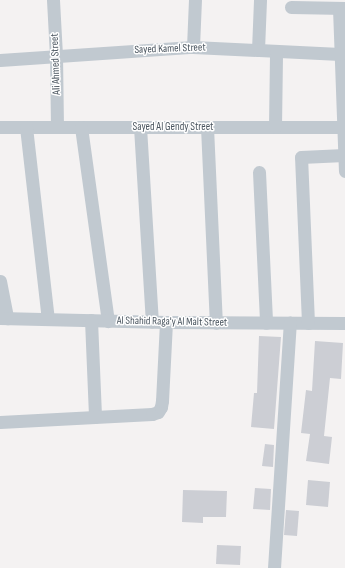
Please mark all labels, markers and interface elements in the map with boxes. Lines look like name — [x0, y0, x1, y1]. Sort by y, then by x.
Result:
street label: Ali Ahmed Street — [48, 33, 64, 95]
street label: Sayed Kamel Street — [134, 41, 206, 57]
street label: Sayed Al Gendy Street — [133, 120, 213, 134]
street label: Al Shahid Raga'y Al Malt Street — [117, 314, 227, 330]

